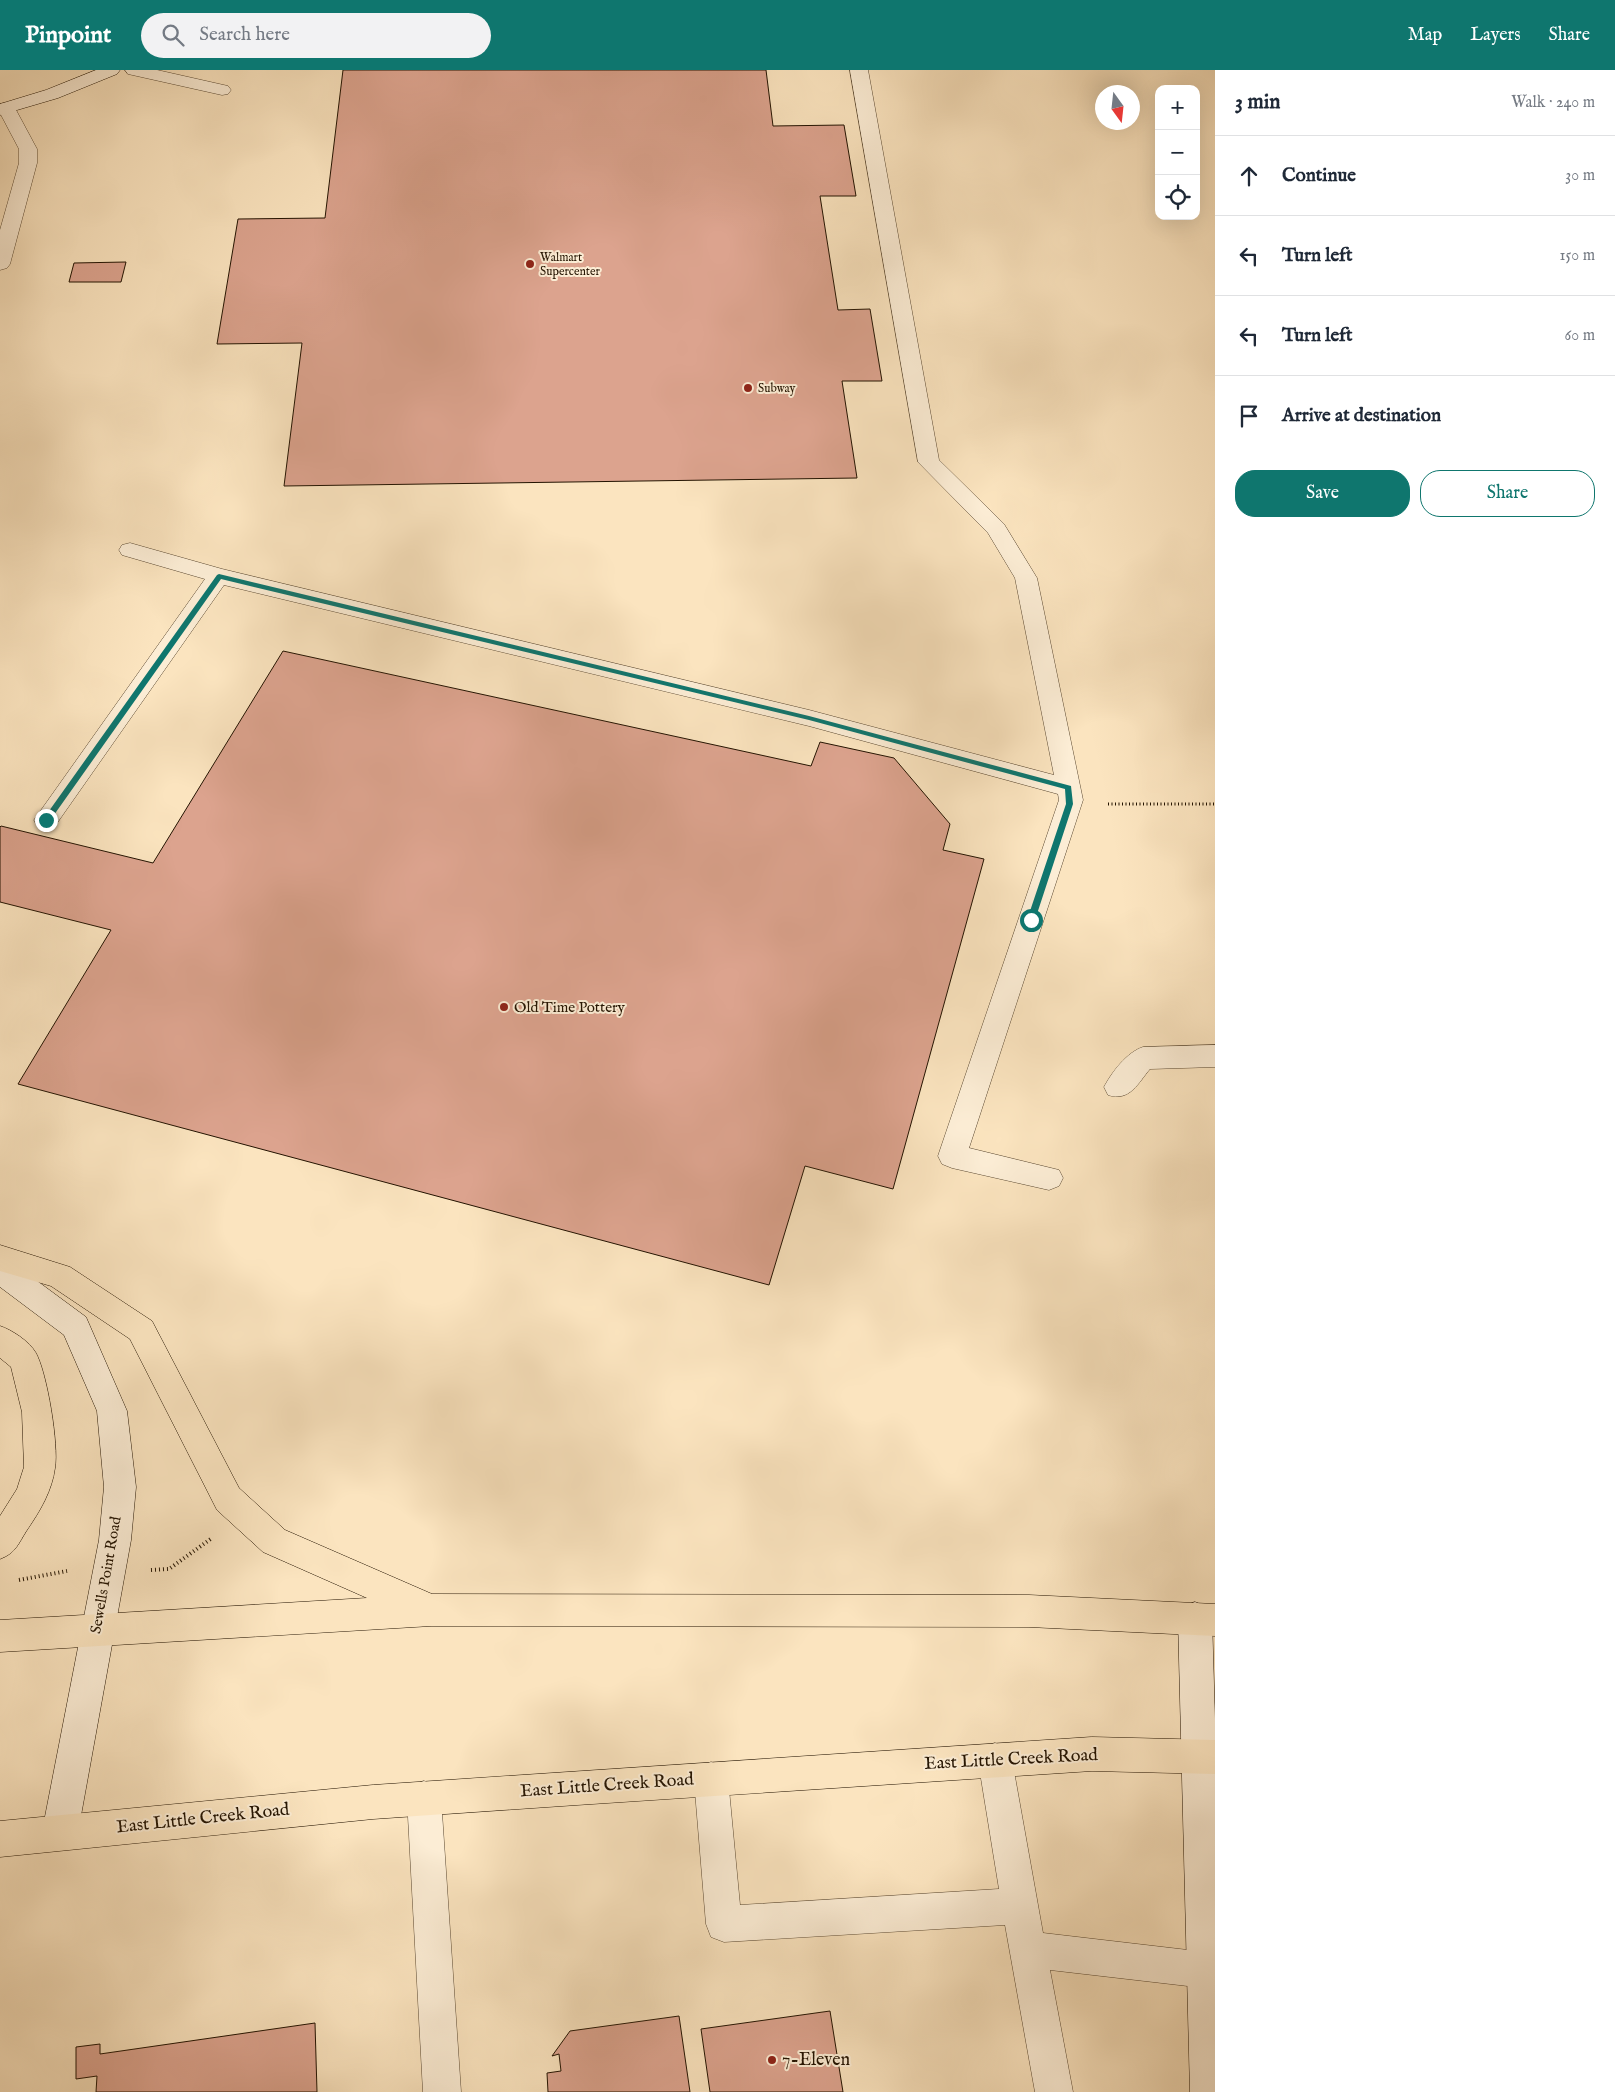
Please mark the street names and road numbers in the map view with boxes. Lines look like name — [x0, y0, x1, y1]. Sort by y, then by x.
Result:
street label: Sewells Point Road — [86, 1514, 126, 1635]
street label: East Little Creek Road — [924, 1744, 1099, 1776]
street label: East Little Creek Road — [520, 1768, 695, 1804]
street label: East Little Creek Road — [115, 1798, 291, 1840]

